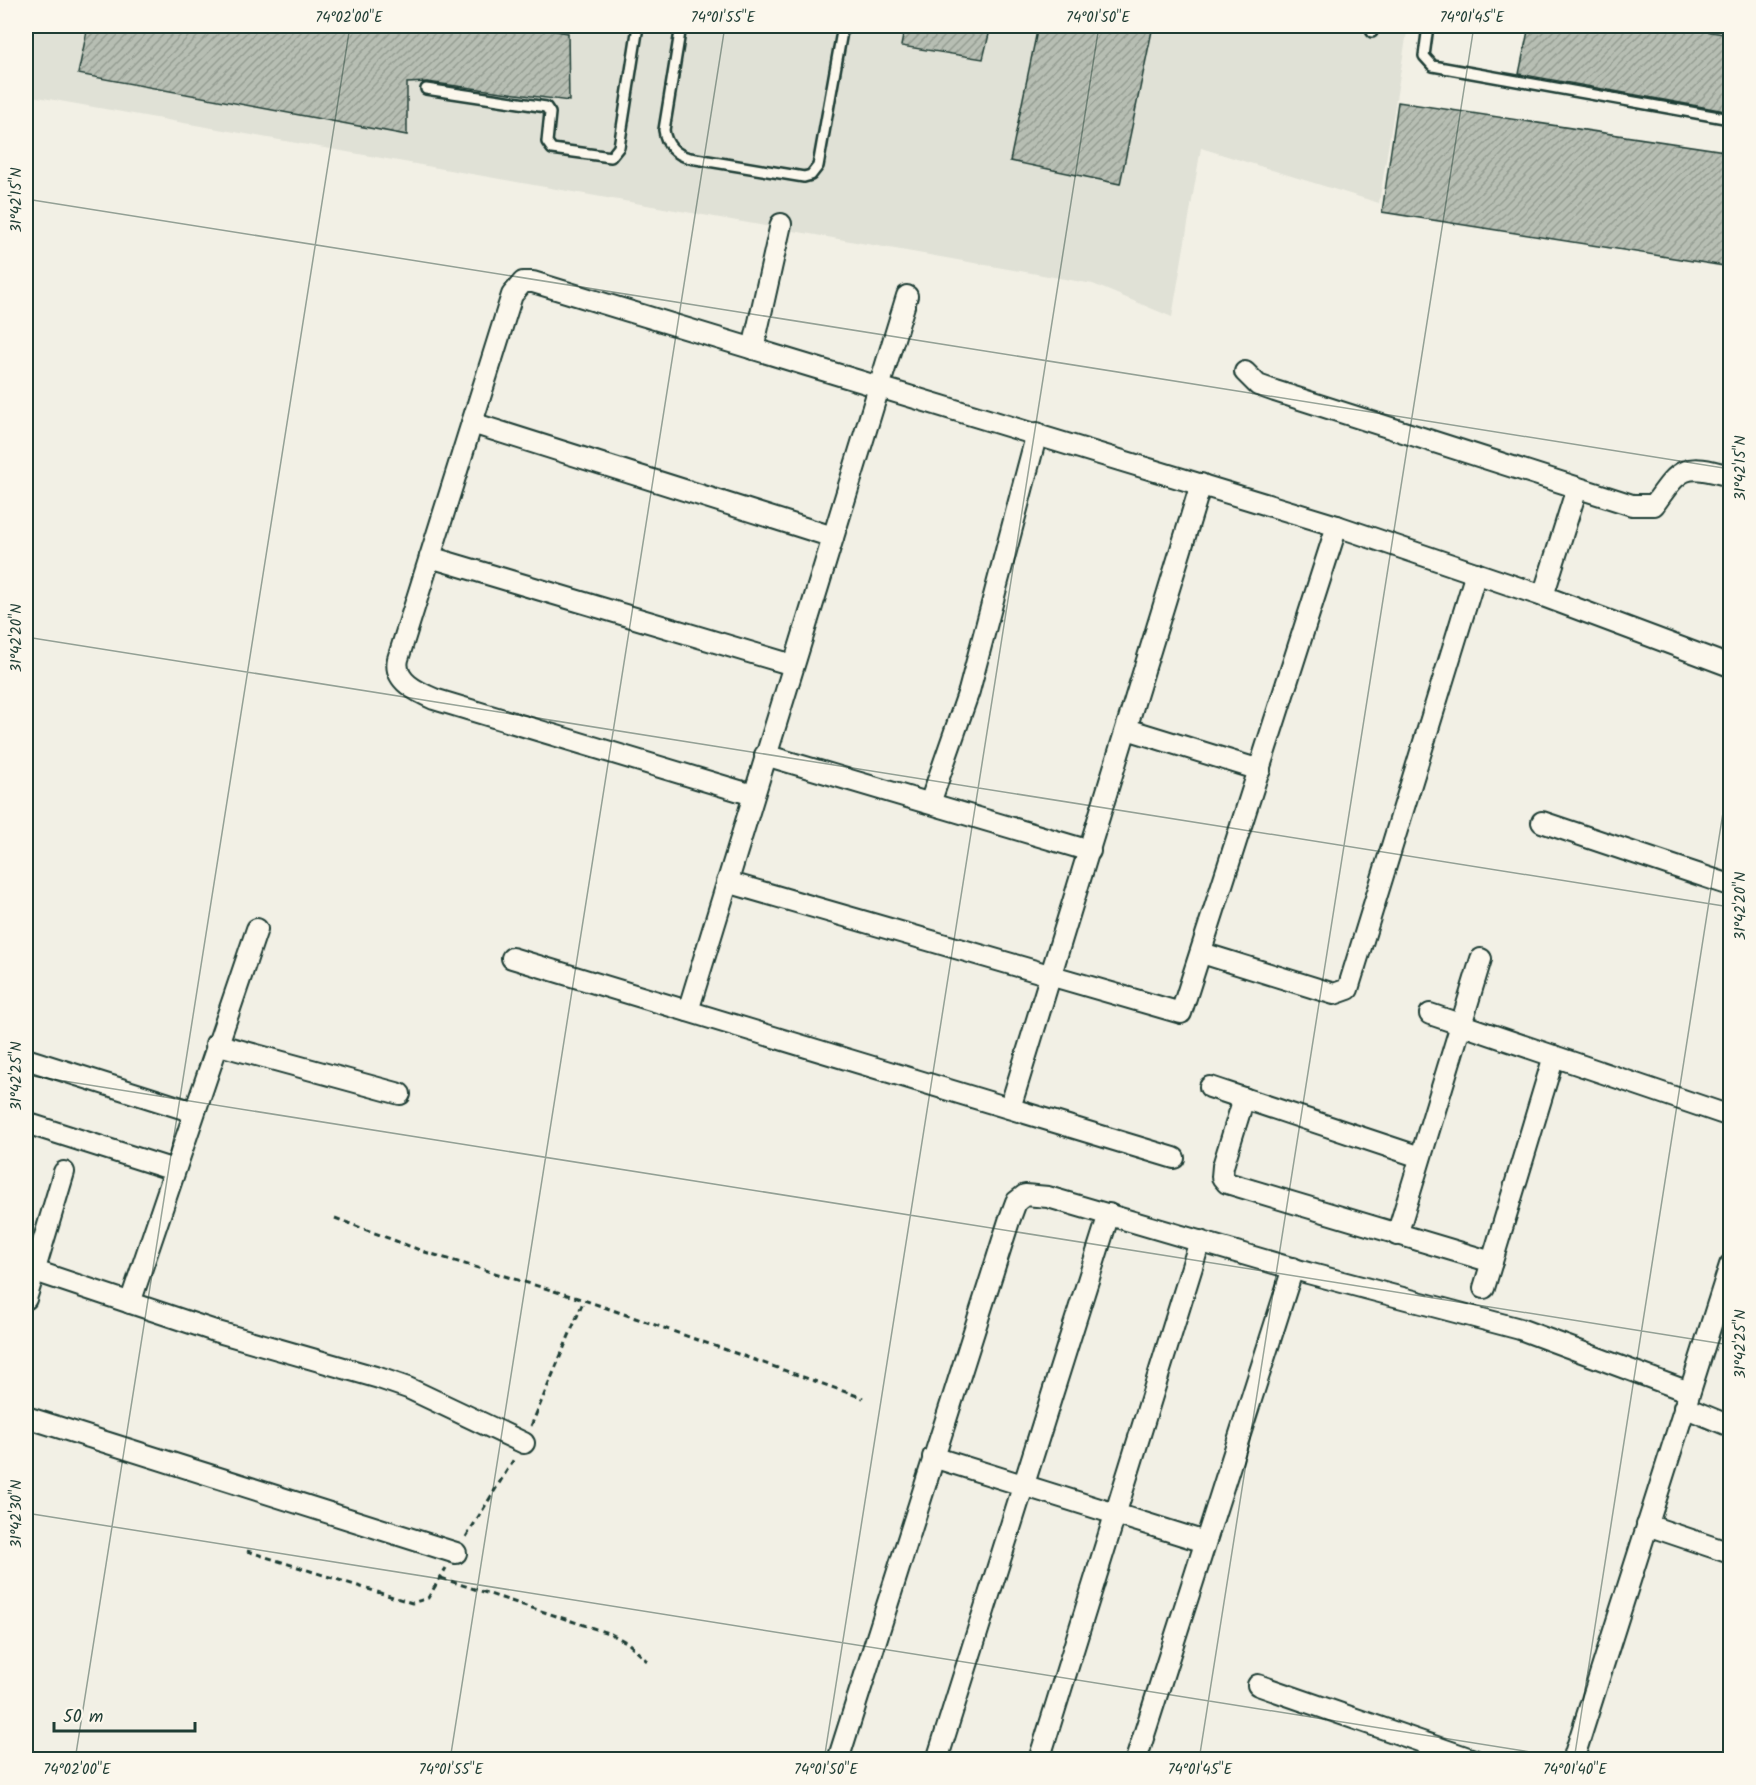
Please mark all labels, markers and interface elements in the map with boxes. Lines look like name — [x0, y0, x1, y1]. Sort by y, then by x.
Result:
text: 74°02'00"E — [315, 6, 384, 30]
text: 74°01'55"E — [691, 6, 756, 30]
text: 74°01'50"E — [1066, 6, 1131, 30]
text: 74°01'45"E — [1440, 6, 1506, 30]
text: 31°42'15"N — [5, 167, 29, 233]
text: 31°42'15"N — [1729, 435, 1753, 501]
text: 31°42'20"N — [5, 604, 29, 672]
text: 31°42'20"N — [1729, 872, 1753, 940]
text: 31°42'25"N — [5, 1041, 29, 1111]
text: 31°42'25"N — [1729, 1309, 1753, 1379]
text: 31°42'30"N — [5, 1480, 29, 1548]
scale bar — [54, 1695, 195, 1733]
text: 50 m — [63, 1703, 103, 1732]
text: 74°02'00"E — [43, 1758, 112, 1782]
text: 74°01'55"E — [419, 1758, 484, 1782]
text: 74°01'50"E — [794, 1758, 859, 1782]
text: 74°01'45"E — [1168, 1758, 1234, 1782]
text: 74°01'40"E — [1543, 1758, 1608, 1782]

